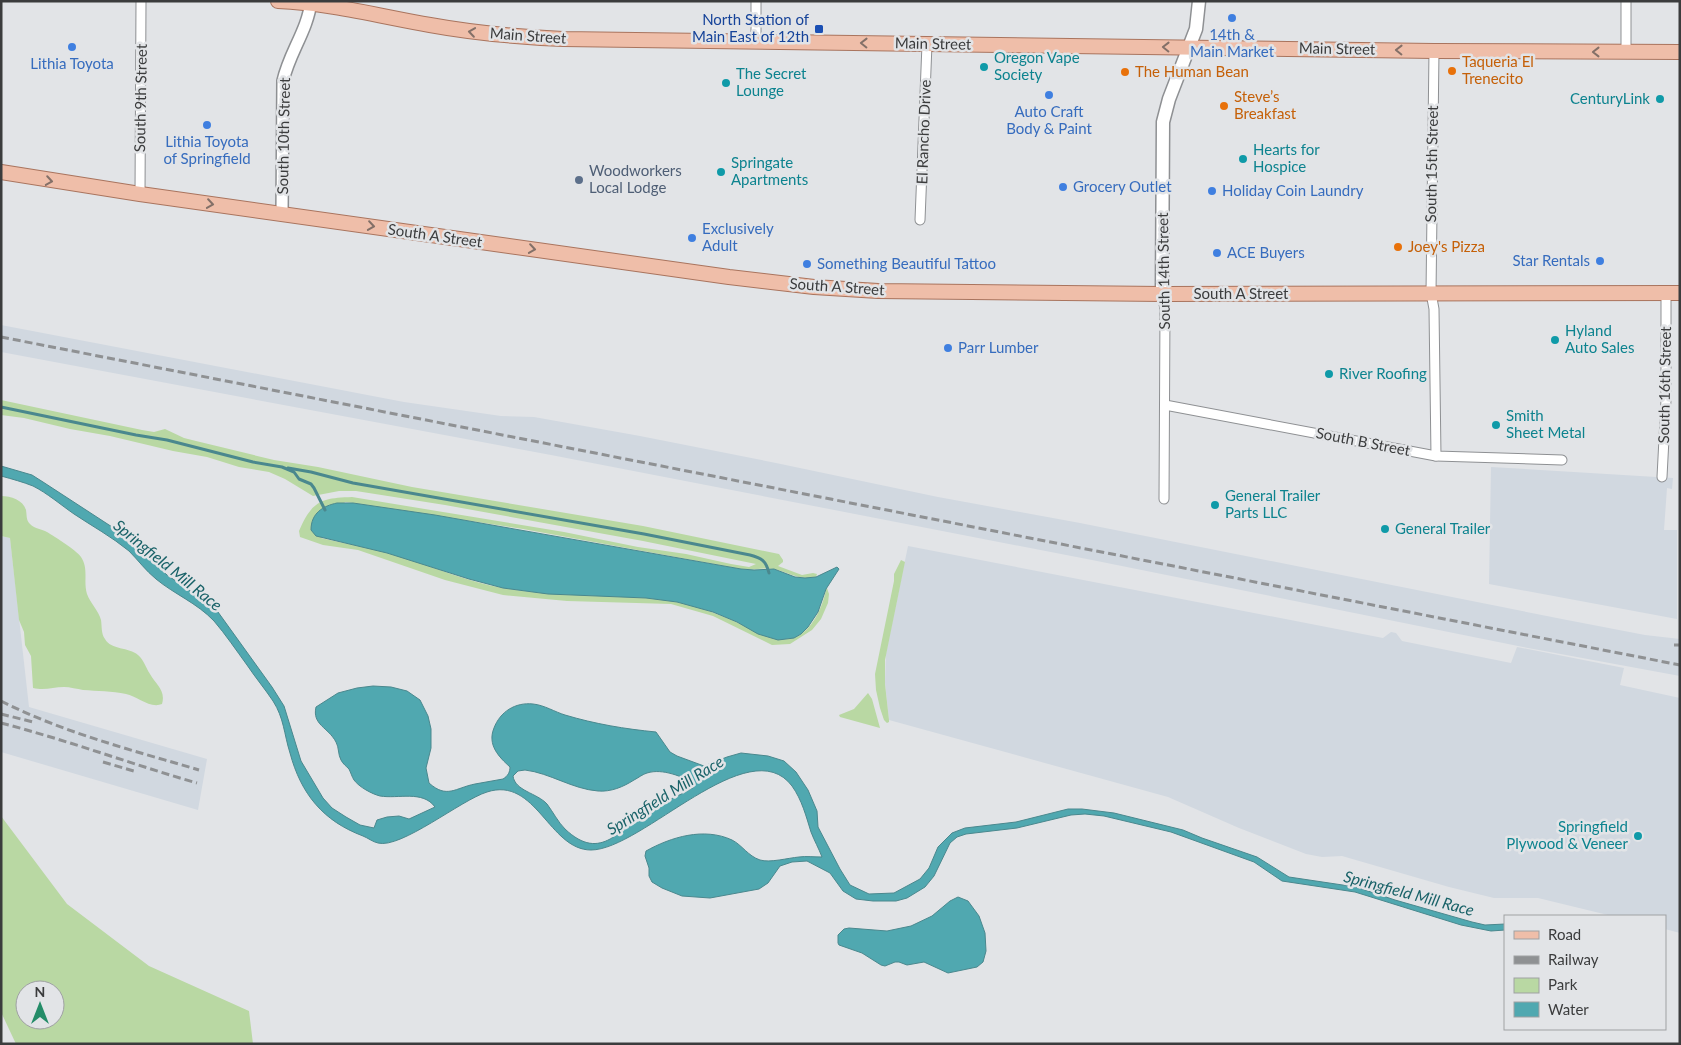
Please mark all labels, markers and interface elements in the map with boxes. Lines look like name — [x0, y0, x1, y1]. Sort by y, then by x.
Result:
place label: North Station of Main East of 12th — [692, 10, 810, 45]
marker: 14th & Main Market — [1226, 12, 1238, 24]
street label: Main Street — [489, 23, 567, 47]
marker: North Station of Main East of 12th — [813, 23, 825, 35]
place label: 14th & Main Market — [1190, 25, 1275, 60]
one-way arrow — [468, 27, 476, 38]
street label: Main Street — [895, 33, 972, 53]
one-way arrow — [859, 38, 867, 48]
street label: Main Street — [1299, 38, 1376, 58]
marker: Lithia Toyota — [66, 41, 78, 53]
one-way arrow — [1162, 42, 1170, 52]
street label: South 9th Street — [130, 43, 150, 152]
one-way arrow — [1394, 45, 1402, 56]
one-way arrow — [1592, 47, 1600, 57]
place label: Oregon Vape Society — [994, 48, 1080, 83]
place label: Taqueria El Trenecito — [1462, 52, 1534, 87]
place label: Lithia Toyota — [30, 54, 114, 72]
marker: Oregon Vape Society — [978, 61, 990, 73]
place label: The Human Bean — [1135, 62, 1249, 80]
place label: The Secret Lounge — [736, 64, 807, 99]
marker: Taqueria El Trenecito — [1446, 65, 1458, 77]
marker: The Human Bean — [1119, 66, 1131, 78]
street label: South 10th Street — [273, 77, 293, 195]
marker: The Secret Lounge — [720, 77, 732, 89]
street label: El Rancho Drive — [912, 79, 934, 185]
place label: Steve’s Breakfast — [1234, 87, 1297, 122]
marker: Auto Craft Body & Paint — [1043, 89, 1055, 101]
place label: CenturyLink — [1570, 89, 1650, 107]
marker: CenturyLink — [1654, 93, 1666, 105]
marker: Steve’s Breakfast — [1218, 100, 1230, 112]
place label: Auto Craft Body & Paint — [1006, 102, 1092, 137]
street label: South 15th Street — [1421, 105, 1441, 223]
marker: Lithia Toyota of Springfield — [201, 119, 213, 131]
place label: Lithia Toyota of Springfield — [163, 132, 251, 167]
place label: Hearts for Hospice — [1253, 140, 1320, 175]
place label: Springate Apartments — [731, 153, 808, 188]
marker: Hearts for Hospice — [1237, 153, 1249, 165]
place label: Woodworkers Local Lodge — [589, 161, 682, 196]
marker: Springate Apartments — [715, 166, 727, 178]
marker: Woodworkers Local Lodge — [573, 174, 585, 186]
one-way arrow — [45, 175, 54, 185]
place label: Grocery Outlet — [1073, 177, 1172, 195]
marker: Grocery Outlet — [1057, 181, 1069, 193]
place label: Holiday Coin Laundry — [1222, 181, 1364, 199]
marker: Holiday Coin Laundry — [1206, 185, 1218, 197]
one-way arrow — [206, 198, 215, 208]
street label: South 14th Street — [1153, 212, 1173, 330]
street label: South A Street — [387, 219, 484, 251]
place label: Exclusively Adult — [702, 219, 774, 254]
one-way arrow — [367, 221, 375, 231]
marker: Exclusively Adult — [686, 232, 698, 244]
place label: Joey's Pizza — [1408, 237, 1485, 255]
marker: Joey's Pizza — [1392, 241, 1404, 253]
place label: ACE Buyers — [1227, 243, 1305, 261]
one-way arrow — [528, 244, 536, 254]
marker: ACE Buyers — [1211, 247, 1223, 259]
place label: Star Rentals — [1512, 251, 1590, 269]
place label: Something Beautiful Tattoo — [817, 254, 996, 272]
marker: Star Rentals — [1594, 255, 1606, 267]
marker: Something Beautiful Tattoo — [801, 258, 813, 270]
street label: South A Street — [789, 274, 886, 298]
street label: South A Street — [1193, 284, 1289, 302]
place label: Hyland Auto Sales — [1565, 321, 1634, 356]
street label: South 16th Street — [1654, 326, 1674, 444]
marker: Hyland Auto Sales — [1549, 334, 1561, 346]
place label: Parr Lumber — [958, 338, 1039, 356]
marker: Parr Lumber — [942, 342, 954, 354]
place label: River Roofing — [1339, 364, 1427, 382]
marker: River Roofing — [1323, 368, 1335, 380]
place label: Smith Sheet Metal — [1506, 406, 1585, 441]
marker: Smith Sheet Metal — [1490, 419, 1502, 431]
street label: South B Street — [1315, 423, 1412, 459]
place label: General Trailer Parts LLC — [1225, 486, 1321, 521]
marker: General Trailer Parts LLC — [1209, 499, 1221, 511]
water label: Springfield Mill Race — [110, 515, 227, 614]
place label: General Trailer — [1395, 519, 1491, 537]
marker: General Trailer — [1379, 523, 1391, 535]
water label: Springfield Mill Race — [603, 751, 727, 838]
place label: Springfield Plywood & Veneer — [1506, 817, 1629, 852]
marker: Springfield Plywood & Veneer — [1632, 830, 1644, 842]
water label: Springfield Mill Race — [1342, 866, 1477, 919]
legend — [1504, 915, 1666, 1030]
text: Road — [1548, 925, 1581, 943]
text: Railway — [1548, 950, 1599, 968]
text: Park — [1548, 975, 1578, 993]
north arrow — [15, 980, 65, 1030]
text: N — [35, 983, 45, 1000]
text: Water — [1548, 1000, 1589, 1018]

